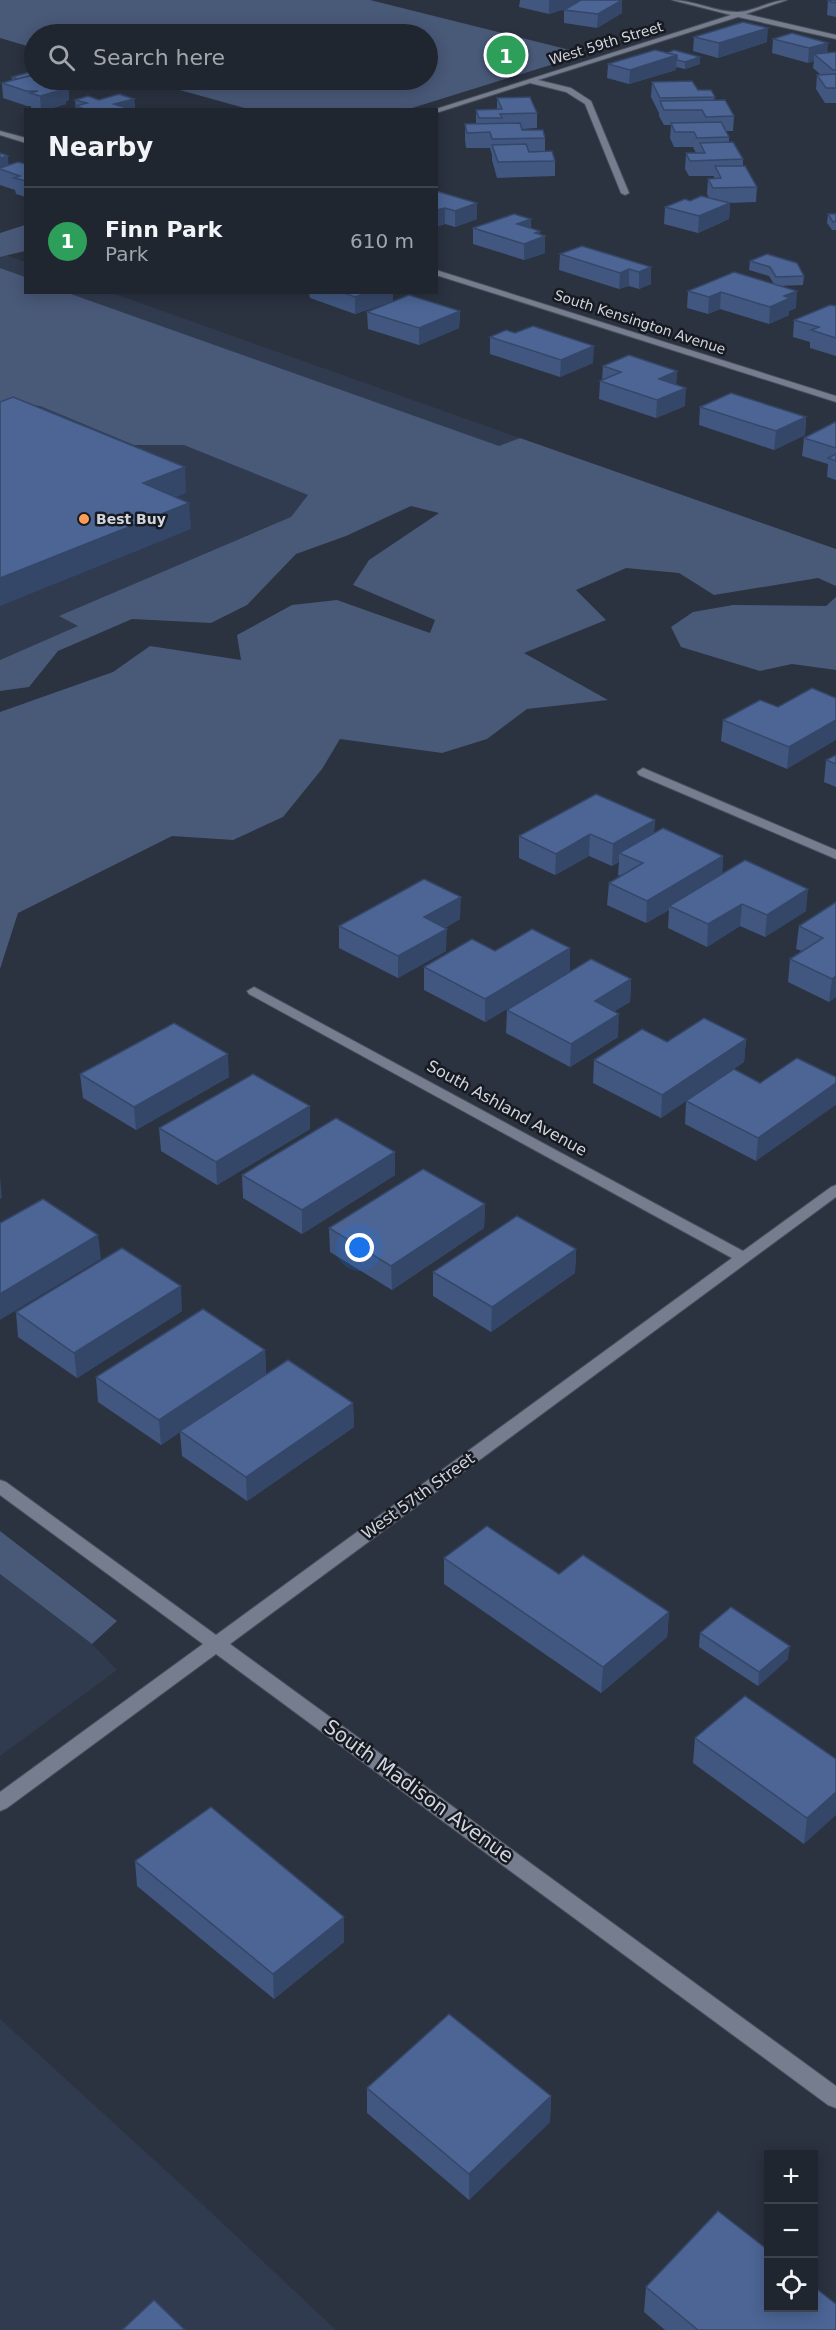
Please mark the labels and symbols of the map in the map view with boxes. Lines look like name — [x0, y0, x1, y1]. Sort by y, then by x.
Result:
street label: West 59th Street — [547, 18, 665, 68]
pin: 1 — [486, 32, 526, 78]
street label: South Kensington Avenue — [552, 287, 728, 357]
place label: Best Buy — [96, 511, 166, 527]
marker: Best Buy — [77, 512, 91, 526]
street label: South Ashland Avenue — [424, 1056, 590, 1160]
your location — [345, 1233, 374, 1262]
street label: West 57th Street — [358, 1449, 478, 1543]
street label: South Madison Avenue — [320, 1714, 518, 1868]

